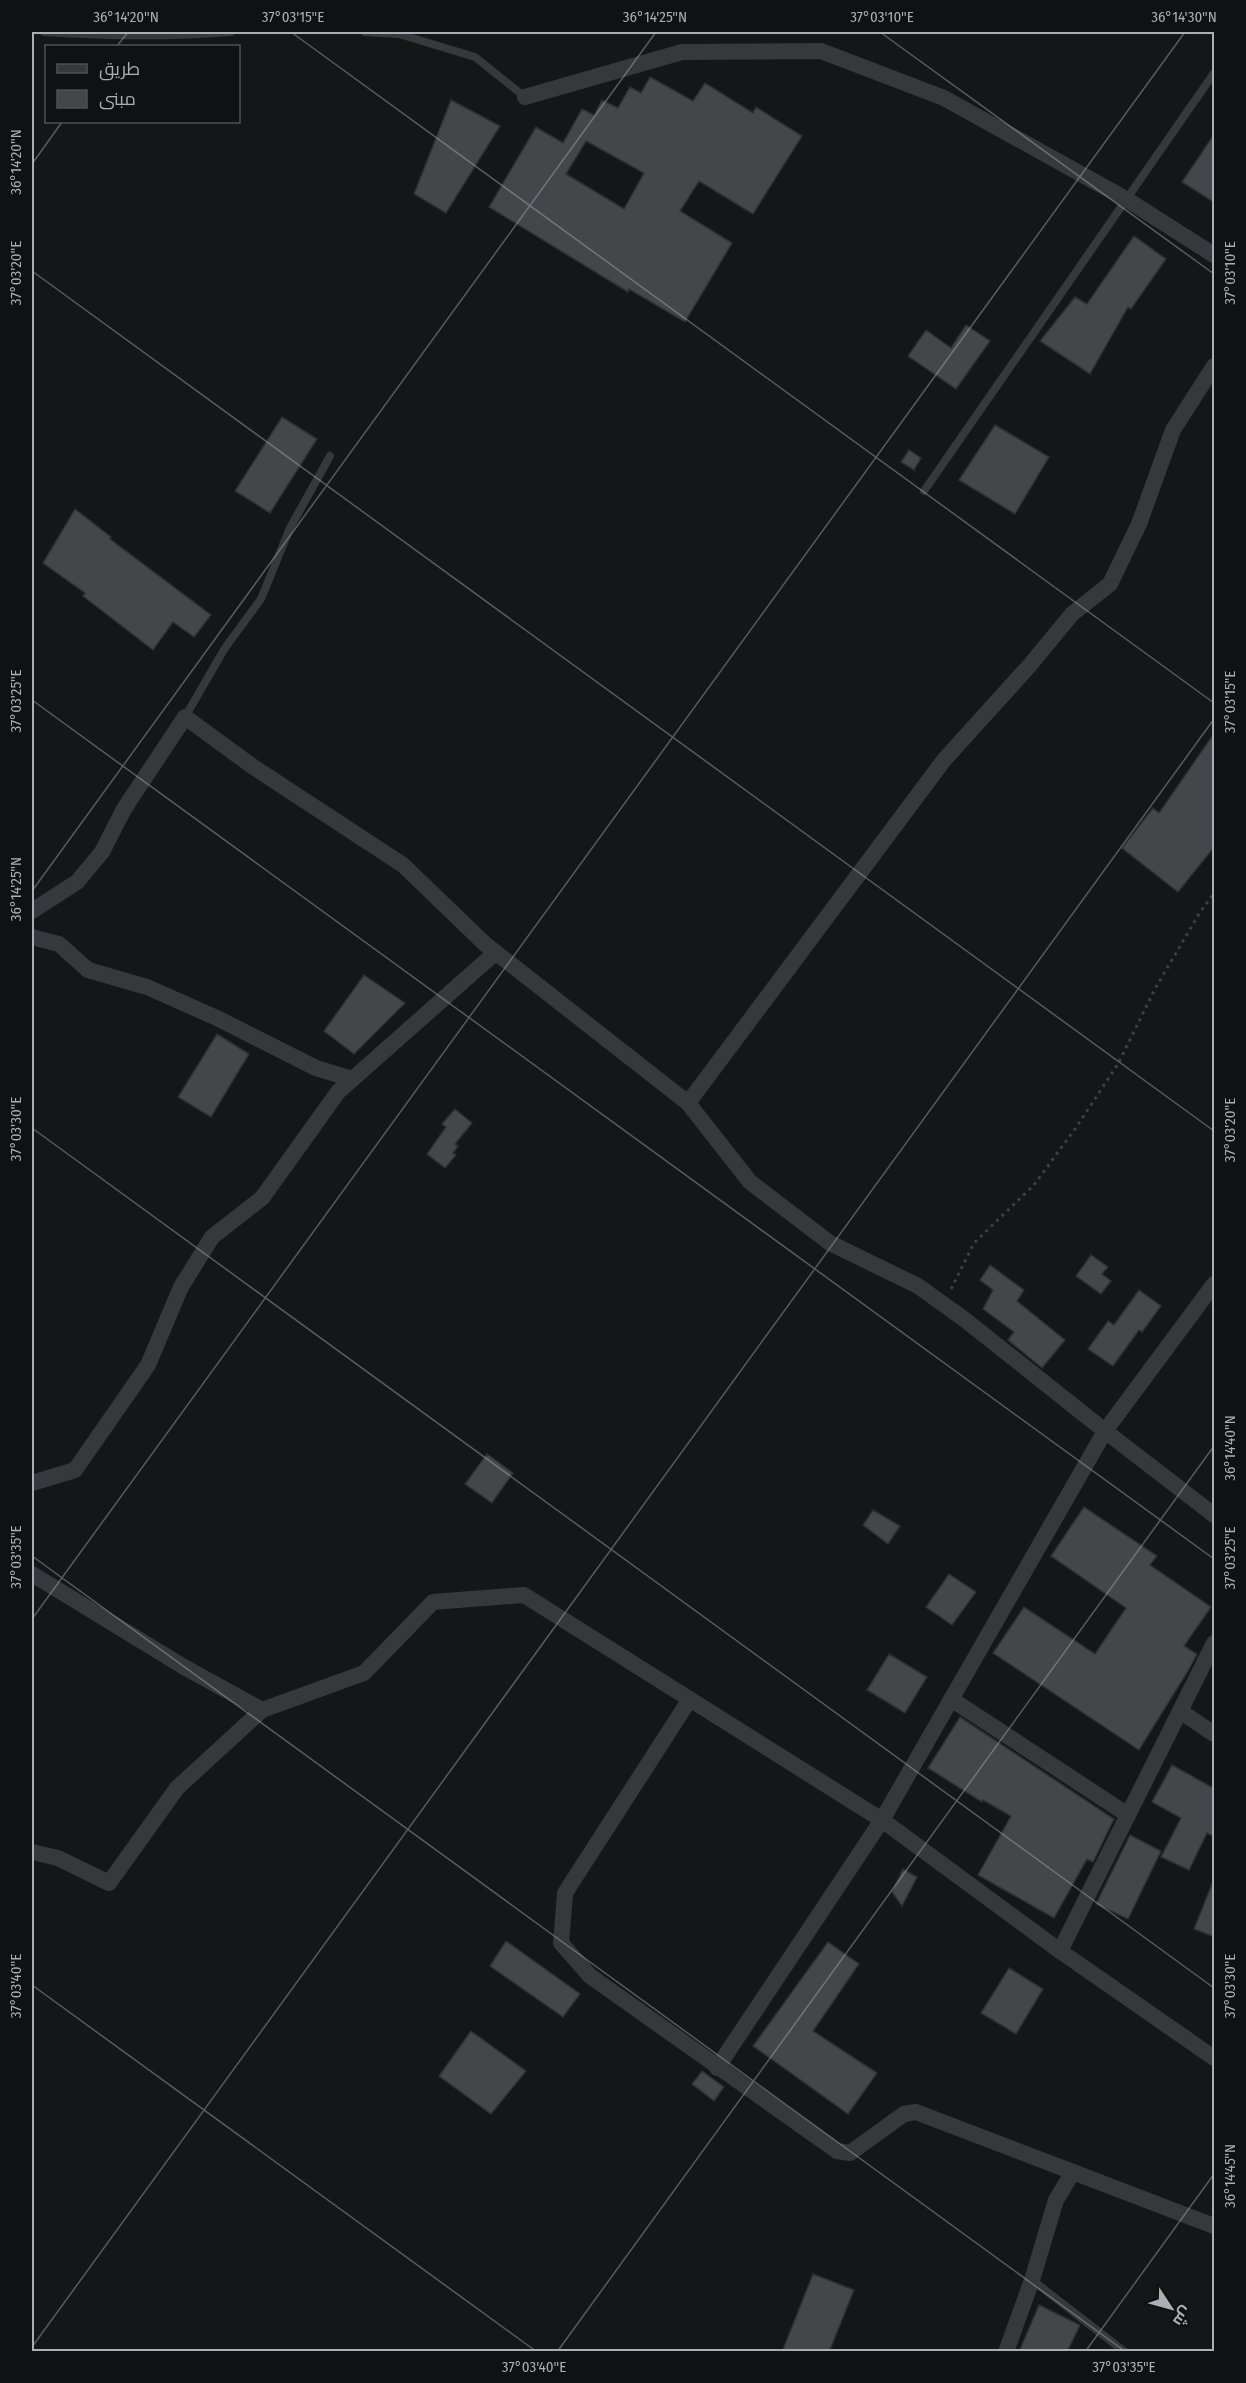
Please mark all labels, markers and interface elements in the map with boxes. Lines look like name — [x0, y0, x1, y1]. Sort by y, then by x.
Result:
text: 36°14'20"N — [93, 8, 159, 26]
text: 37°03'15"E — [262, 8, 324, 26]
text: 36°14'25"N — [623, 8, 687, 26]
text: 37°03'10"E — [850, 8, 914, 26]
text: 36°14'30"N — [1151, 8, 1217, 26]
legend — [45, 45, 240, 123]
text: طريق — [99, 58, 140, 81]
text: مبنى — [99, 88, 136, 110]
text: 36°14'20"N — [7, 129, 25, 195]
text: 37°03'20"E — [7, 241, 25, 305]
text: 37°03'10"E — [1221, 241, 1239, 305]
text: 37°03'25"E — [7, 669, 25, 733]
text: 37°03'15"E — [1221, 671, 1239, 733]
text: 36°14'25"N — [7, 857, 25, 921]
text: 37°03'30"E — [7, 1097, 25, 1161]
text: 37°03'20"E — [1221, 1098, 1239, 1162]
text: 36°14'40"N — [1221, 1415, 1239, 1481]
text: 37°03'35"E — [7, 1525, 25, 1589]
text: 37°03'25"E — [1221, 1526, 1239, 1590]
text: 37°03'40"E — [7, 1954, 25, 2018]
text: 37°03'30"E — [1221, 1954, 1239, 2018]
text: 36°14'45"N — [1221, 2144, 1239, 2208]
north arrow — [1141, 2278, 1201, 2338]
text: ش — [1169, 2303, 1196, 2330]
text: 37°03'40"E — [502, 2358, 566, 2376]
text: 37°03'35"E — [1092, 2358, 1156, 2376]

